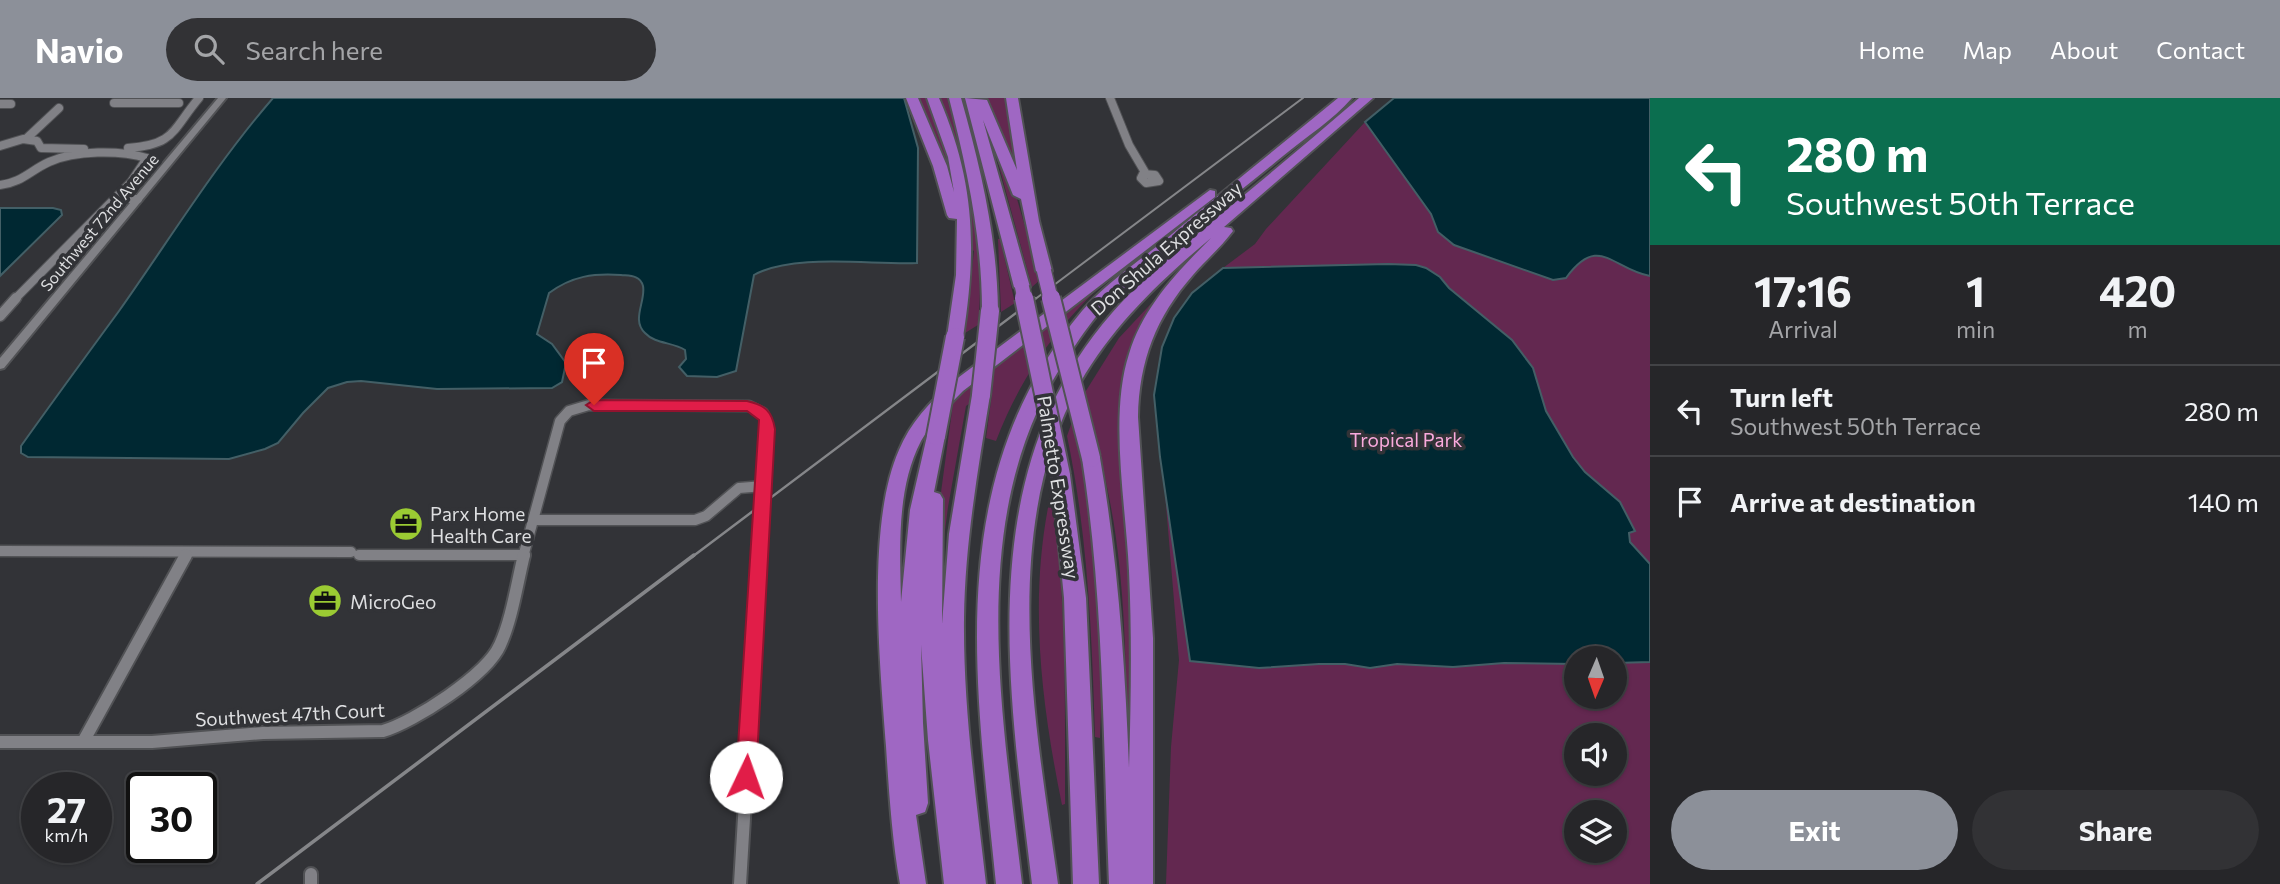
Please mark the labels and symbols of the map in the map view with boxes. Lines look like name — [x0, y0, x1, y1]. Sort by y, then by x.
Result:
street label: Southwest 72nd Avenue — [36, 149, 162, 295]
street label: Don Shula Expressway — [1086, 176, 1246, 320]
pin — [564, 333, 624, 405]
street label: Palmetto Expressway — [1033, 394, 1085, 580]
park label: Tropical Park — [1350, 428, 1462, 451]
place label: Parx Home Health Care — [430, 502, 532, 547]
office icon: Parx Home Health Care — [387, 505, 425, 543]
office icon: MicroGeo — [306, 582, 344, 620]
place label: MicroGeo — [350, 590, 436, 613]
north arrow — [1564, 646, 1628, 709]
street label: Southwest 47th Court — [194, 698, 386, 730]
position arrow — [709, 740, 783, 814]
speed limit sign: 30 — [126, 772, 217, 863]

